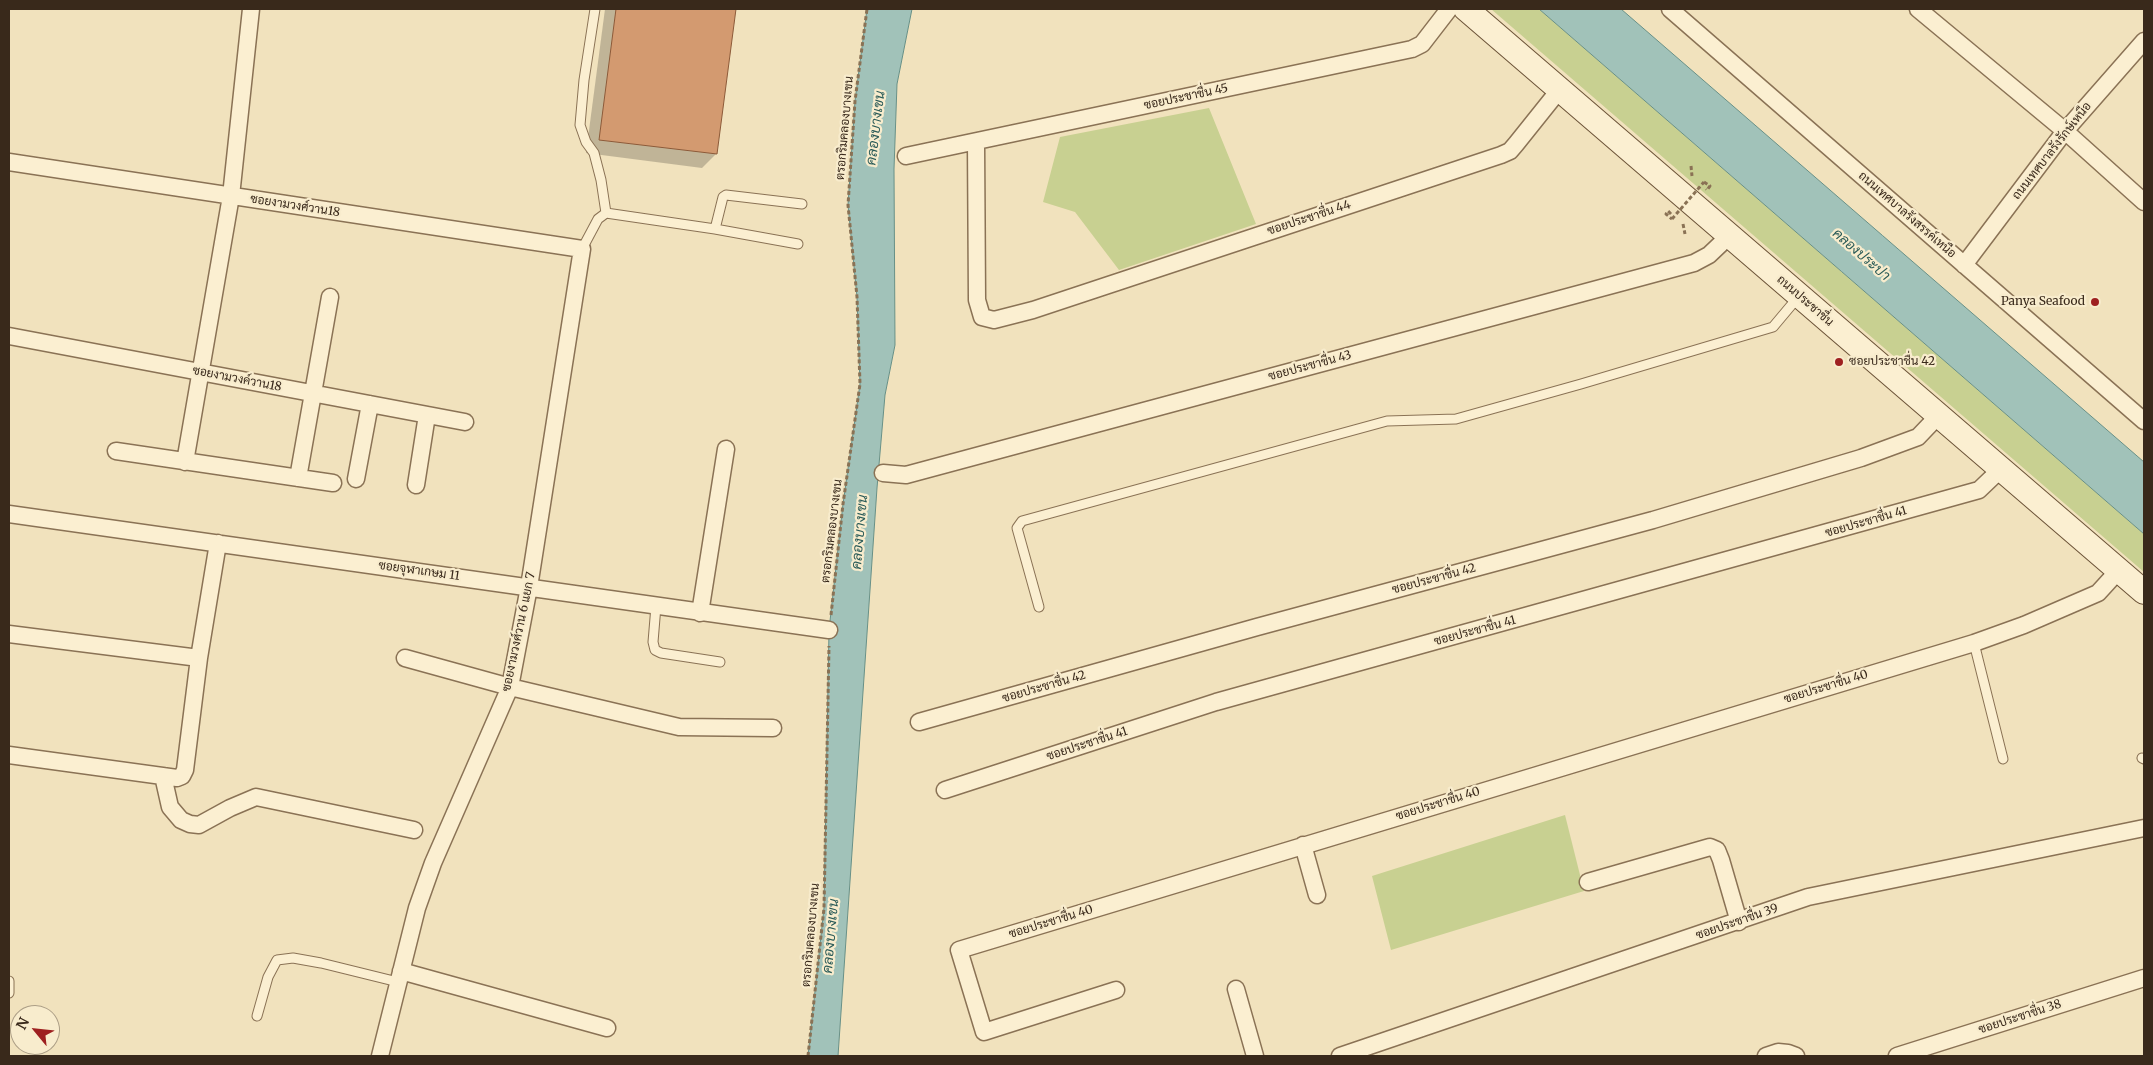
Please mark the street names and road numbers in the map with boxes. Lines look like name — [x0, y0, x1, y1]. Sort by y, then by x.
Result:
street label: ตรอกริมคลองบางเขน — [833, 75, 857, 181]
street label: ซอยประชาชื่น 45 — [1143, 81, 1229, 113]
street label: ถนนเทศบาลรังรักษ์เหนือ — [2009, 99, 2095, 203]
street label: ถนนเทศบาลรังสรรค์เหนือ — [1855, 169, 1959, 261]
street label: ซอยงามวงศ์วาน18 — [249, 192, 341, 220]
street label: ซอยประชาชื่น 44 — [1265, 198, 1353, 238]
street label: ถนนประชาชื่น — [1774, 272, 1836, 330]
street label: ซอยประชาชื่น 43 — [1267, 348, 1353, 384]
street label: ซอยงามวงค์วาน18 — [191, 363, 283, 395]
street label: ตรอกริมคลองบางเขน — [818, 478, 846, 584]
street label: ซอยประชาชื่น 41 — [1824, 503, 1908, 541]
street label: ซอยจุฬาเกษม 11 — [377, 558, 461, 584]
street label: ซอยประชาชื่น 42 — [1391, 561, 1477, 597]
street label: ซอยงามวงศ์วาน 6 แยก 7 — [499, 571, 539, 693]
street label: ซอยประชาชื่น 41 — [1432, 613, 1518, 649]
street label: ซอยประชาชื่น 40 — [1782, 667, 1870, 707]
street label: ซอยประชาชื่น 42 — [1001, 668, 1087, 706]
street label: ซอยประชาชื่น 41 — [1045, 724, 1129, 764]
street label: ซอยประชาชื่น 40 — [1394, 784, 1482, 824]
street label: ตรอกริมคลองบางเขน — [799, 882, 823, 988]
street label: ซอยประชาชื่น 39 — [1694, 901, 1780, 943]
street label: ซอยประชาชื่น 40 — [1007, 902, 1095, 942]
street label: ซอยประชาชื่น 38 — [1977, 997, 2063, 1037]

